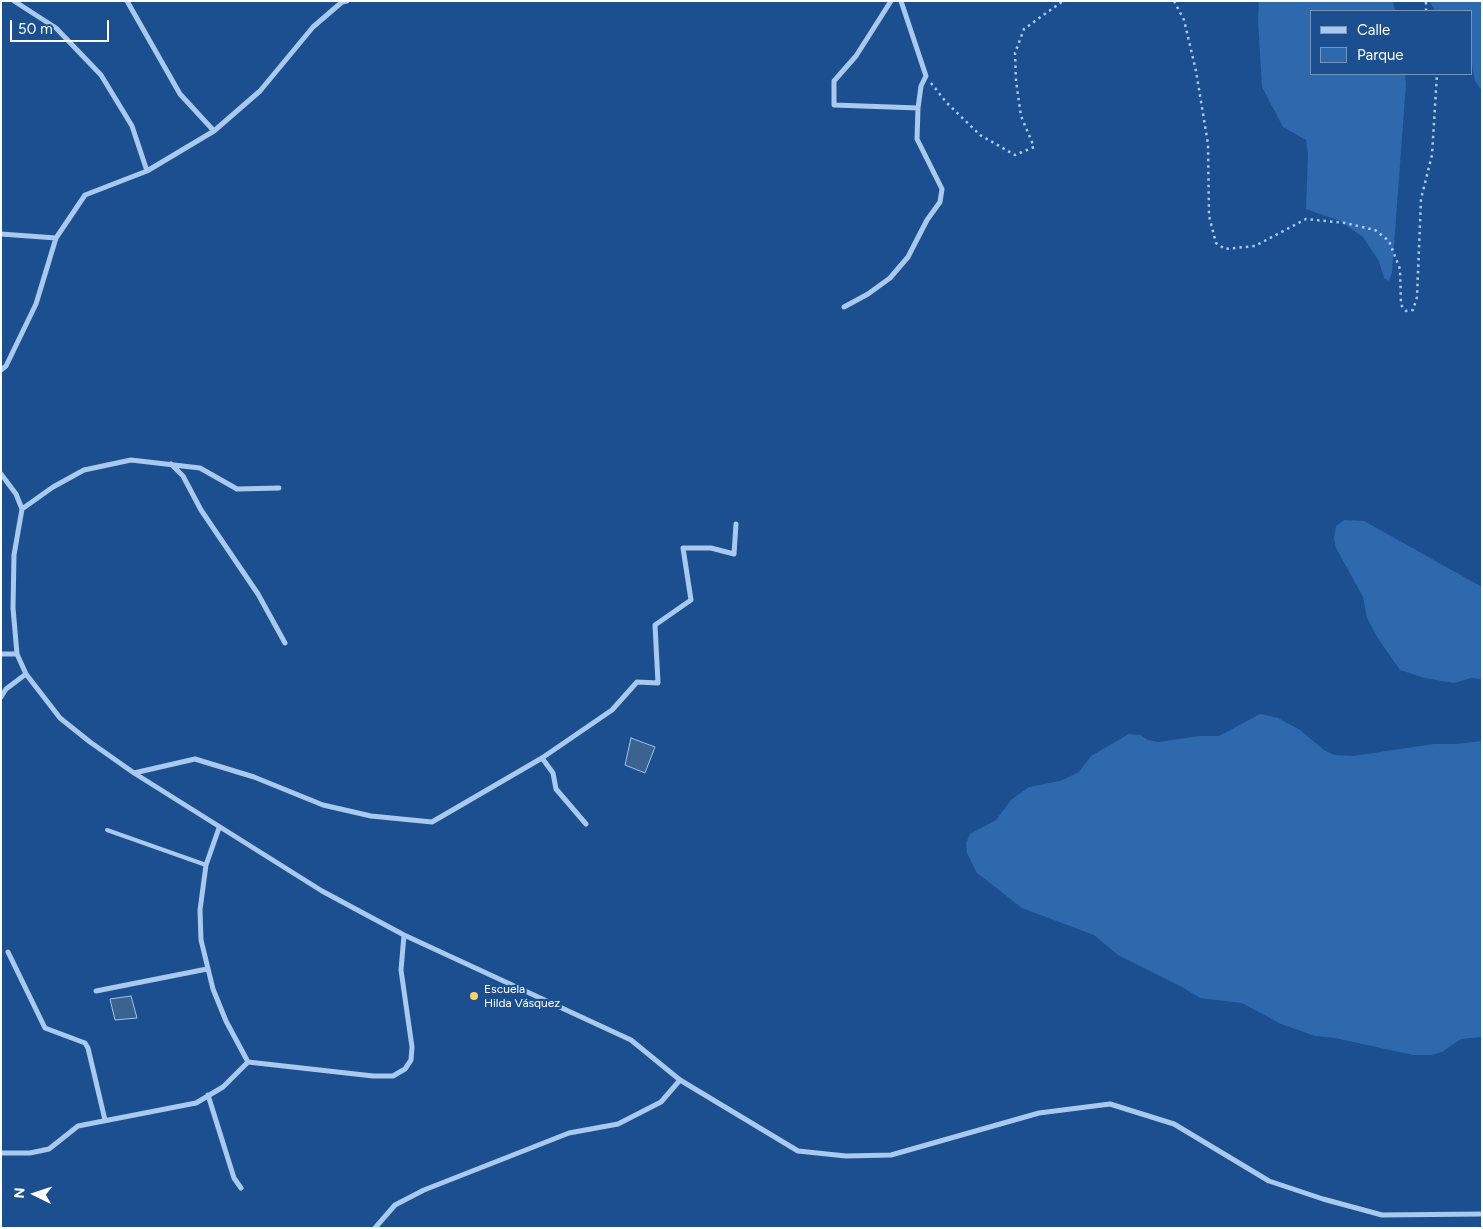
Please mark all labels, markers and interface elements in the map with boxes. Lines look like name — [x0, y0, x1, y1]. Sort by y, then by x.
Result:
scale bar — [12, 10, 111, 42]
legend — [1310, 10, 1473, 75]
text: 50 m — [18, 20, 53, 38]
text: Calle — [1357, 21, 1390, 39]
text: Parque — [1357, 46, 1404, 64]
place label: Escuela Hilda Vásquez — [484, 982, 560, 1010]
marker: Escuela Hilda Vásquez — [468, 990, 480, 1002]
north arrow — [10, 1169, 60, 1219]
text: N — [11, 1187, 28, 1199]

